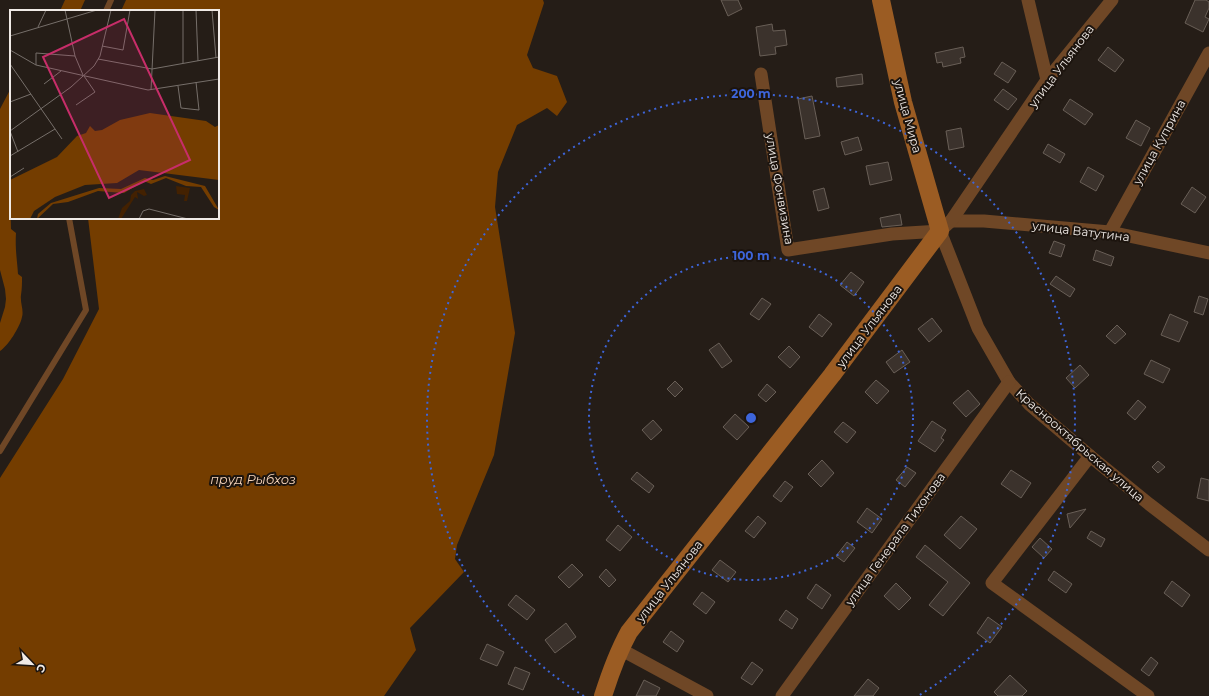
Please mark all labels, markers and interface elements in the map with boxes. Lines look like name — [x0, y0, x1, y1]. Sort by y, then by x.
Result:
inset map — [10, 10, 219, 219]
street label: улица Ульянова — [1024, 22, 1097, 111]
street label: улица Мира — [891, 77, 925, 154]
text: 200 m — [731, 86, 771, 101]
street label: улица Куприна — [1129, 97, 1189, 188]
street label: улица Фонвизина — [763, 131, 797, 246]
street label: улица Ватутина — [1030, 217, 1131, 244]
text: 100 m — [733, 248, 769, 263]
street label: улица Ульянова — [832, 282, 905, 371]
street label: Краснооктябрьская улица — [1013, 385, 1147, 505]
centre of rings — [744, 411, 758, 425]
street label: улица Генерала Тихонова — [841, 470, 948, 609]
water label: пруд Рыбхоз — [210, 471, 296, 487]
street label: улица Ульянова — [632, 537, 706, 626]
north arrow — [12, 644, 52, 684]
text: С — [33, 662, 49, 675]

